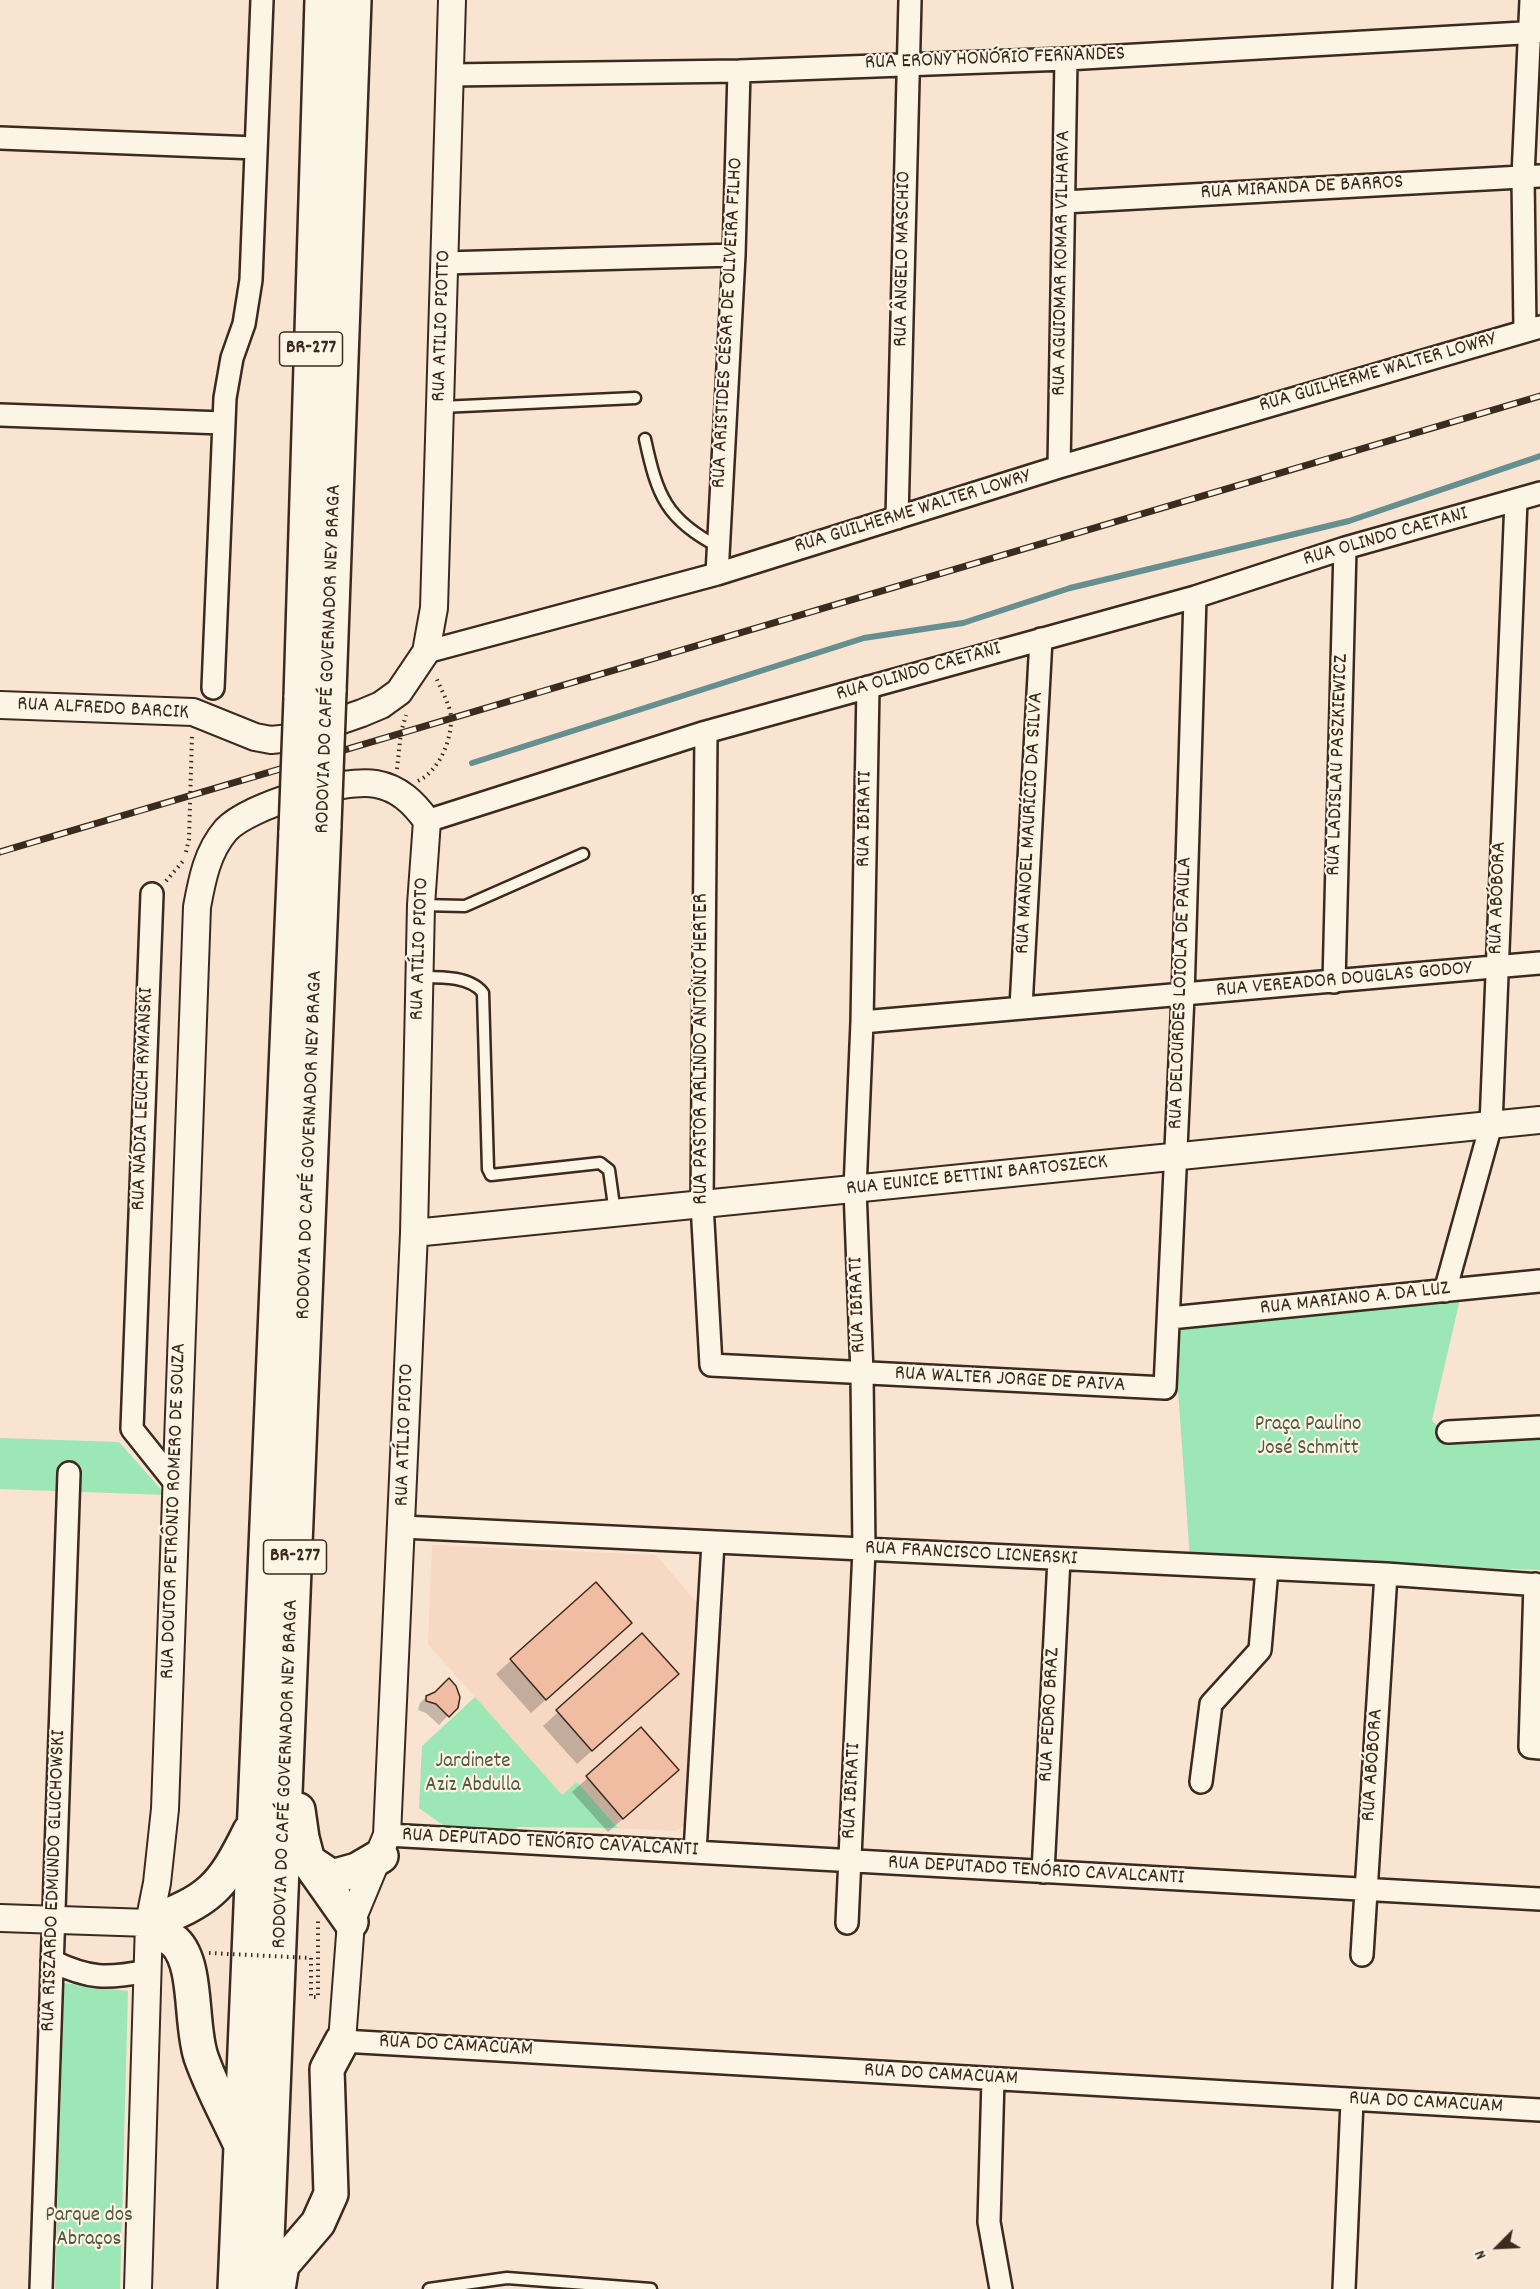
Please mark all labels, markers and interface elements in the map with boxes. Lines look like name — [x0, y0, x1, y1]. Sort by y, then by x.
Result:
street label: RUA ERONY HONÓRIO FERNANDES — [864, 43, 1126, 77]
street label: RUA AGUIOMAR KOMAR VILHARVA — [1048, 130, 1078, 396]
street label: RUA ARISTIDES CÉSAR DE OLIVEIRA FILHO — [708, 157, 750, 489]
street label: RUA ÂNGELO MASCHIO — [890, 171, 918, 347]
street label: RUA MIRANDA DE BARROS — [1200, 171, 1404, 207]
street label: RUA ATILIO PIOTTO — [428, 250, 458, 402]
street label: RUA GUILHERME WALTER LOWRY — [1257, 328, 1499, 420]
road number: BR-277 — [280, 332, 342, 366]
street label: RUA GUILHERME WALTER LOWRY — [792, 465, 1034, 561]
street label: RODOVIA DO CAFÉ GOVERNADOR NEY BRAGA — [311, 484, 349, 834]
street label: RUA OLINDO CAETANI — [1301, 502, 1471, 574]
street label: RUA OLINDO CAETANI — [834, 637, 1004, 709]
street label: RUA LADISLAU PASZKIEWICZ — [1323, 654, 1355, 876]
street label: RUA MANOEL MAURÍCIO DA SILVA — [1012, 691, 1050, 955]
street label: RUA ALFREDO BARCIK — [17, 693, 189, 727]
street label: RUA IBIRATI — [853, 771, 879, 867]
street label: RUA ABÓBORA — [1484, 841, 1514, 955]
street label: RUA DELOURDES LOIOLA DE PAULA — [1165, 856, 1199, 1130]
street label: RUA ATÍLIO PIOTO — [406, 877, 436, 1021]
street label: RUA PASTOR ARLINDO ANTÔNIO HERTER — [690, 893, 716, 1205]
street label: RUA VEREADOR DOUGLAS GODOY — [1215, 957, 1473, 1005]
street label: RODOVIA DO CAFÉ GOVERNADOR NEY BRAGA — [292, 970, 330, 1320]
street label: RUA NÁDIA LEUCH RYMANSKI — [128, 987, 160, 1211]
street label: RUA EUNICE BETTINI BARTOSZECK — [845, 1151, 1109, 1203]
street label: RUA IBIRATI — [845, 1256, 873, 1354]
street label: RUA MARIANO A. DA LUZ — [1259, 1278, 1451, 1322]
street label: RUA DOUTOR PETRÔNIO ROMERO DE SOUZA — [157, 1342, 193, 1680]
street label: RUA WALTER JORGE DE PAIVA — [894, 1362, 1126, 1400]
street label: RUA ATÍLIO PIOTO — [391, 1363, 421, 1507]
park label: Praça Paulino José Schmitt — [1255, 1413, 1361, 1463]
street label: RUA FRANCISCO LICNERSKI — [864, 1537, 1078, 1573]
road number: BR-277 — [264, 1540, 326, 1574]
street label: RODOVIA DO CAFÉ GOVERNADOR NEY BRAGA — [268, 1599, 306, 1949]
street label: RUA PEDRO BRAZ — [1035, 1647, 1067, 1783]
street label: RUA ABÓBORA — [1357, 1708, 1391, 1822]
street label: RUA RISZARDO EDMUNDO GLUCHOWSKI — [37, 1730, 73, 2032]
street label: RUA IBIRATI — [838, 1742, 868, 1840]
park label: Jardinete Aziz Abdulla — [425, 1750, 521, 1800]
street label: RUA DEPUTADO TENÓRIO CAVALCANTI — [401, 1824, 699, 1864]
street label: RUA DEPUTADO TENÓRIO CAVALCANTI — [887, 1852, 1185, 1892]
street label: RUA DO CAMACUAM — [378, 2030, 534, 2064]
street label: RUA DO CAMACUAM — [863, 2059, 1019, 2093]
street label: RUA DO CAMACUAM — [1348, 2087, 1504, 2121]
park label: Parque dos Abraços — [45, 2204, 133, 2254]
north arrow — [1468, 2217, 1528, 2277]
text: N — [1469, 2246, 1493, 2263]

